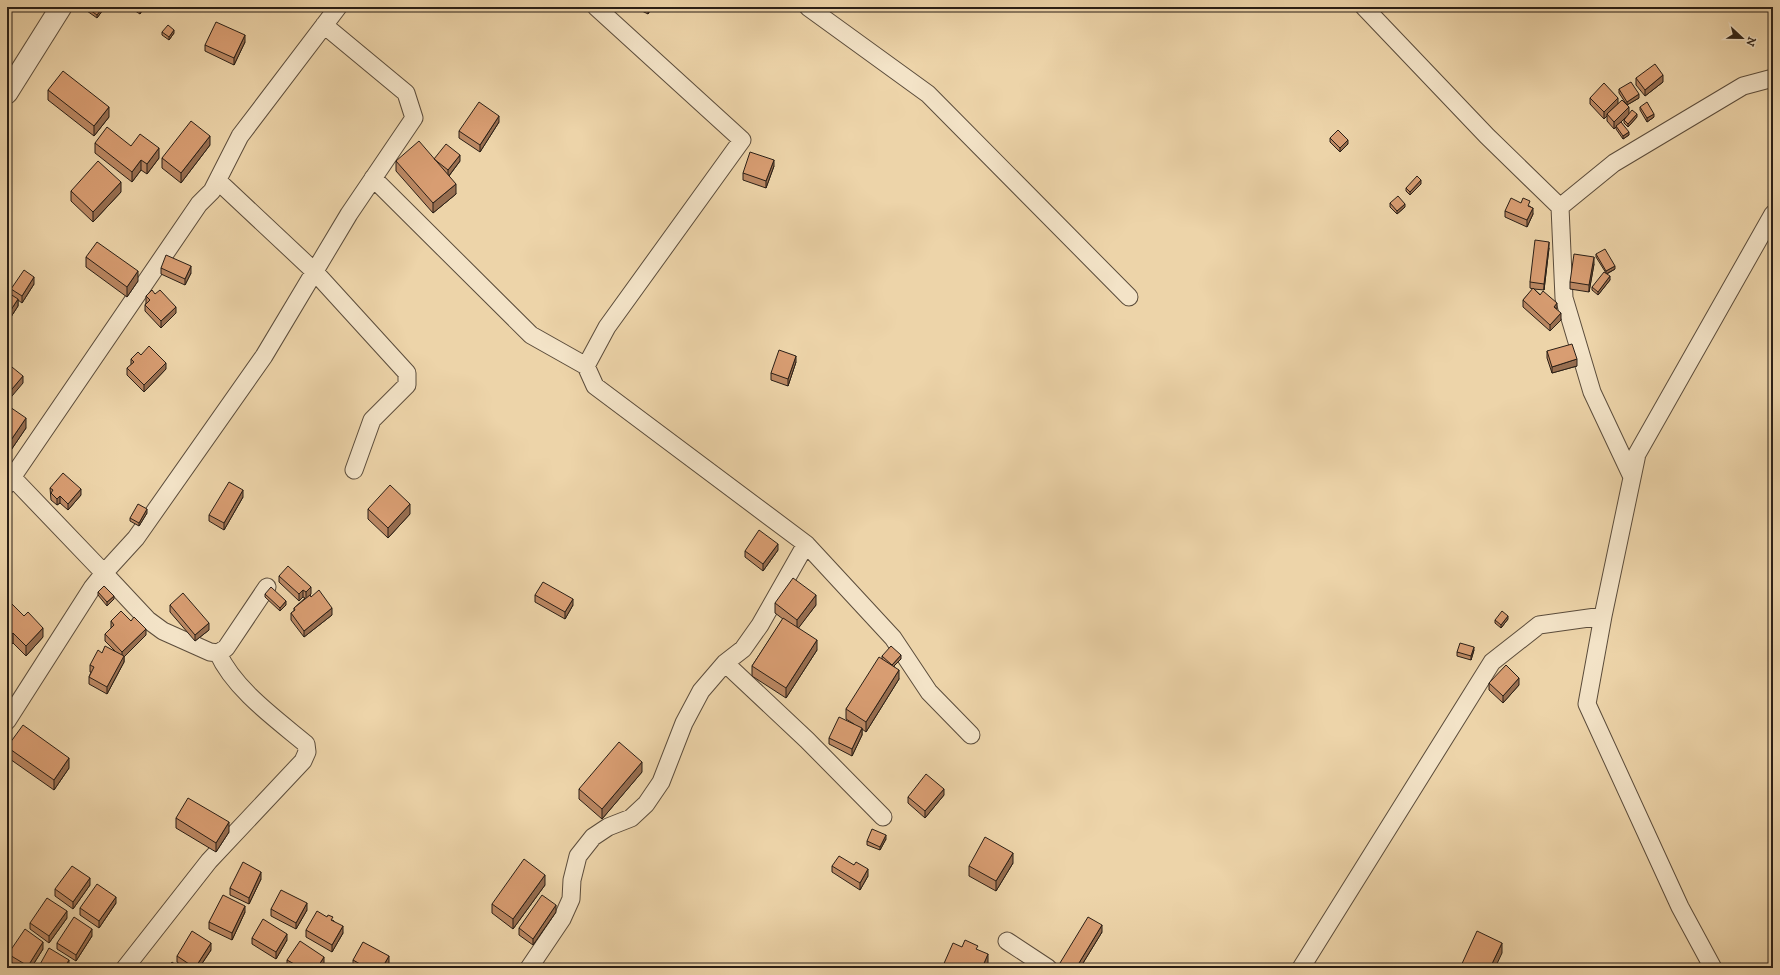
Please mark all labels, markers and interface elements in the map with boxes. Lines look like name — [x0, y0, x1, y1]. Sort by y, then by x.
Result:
north arrow — [1722, 18, 1762, 58]
text: N — [1742, 35, 1759, 48]

